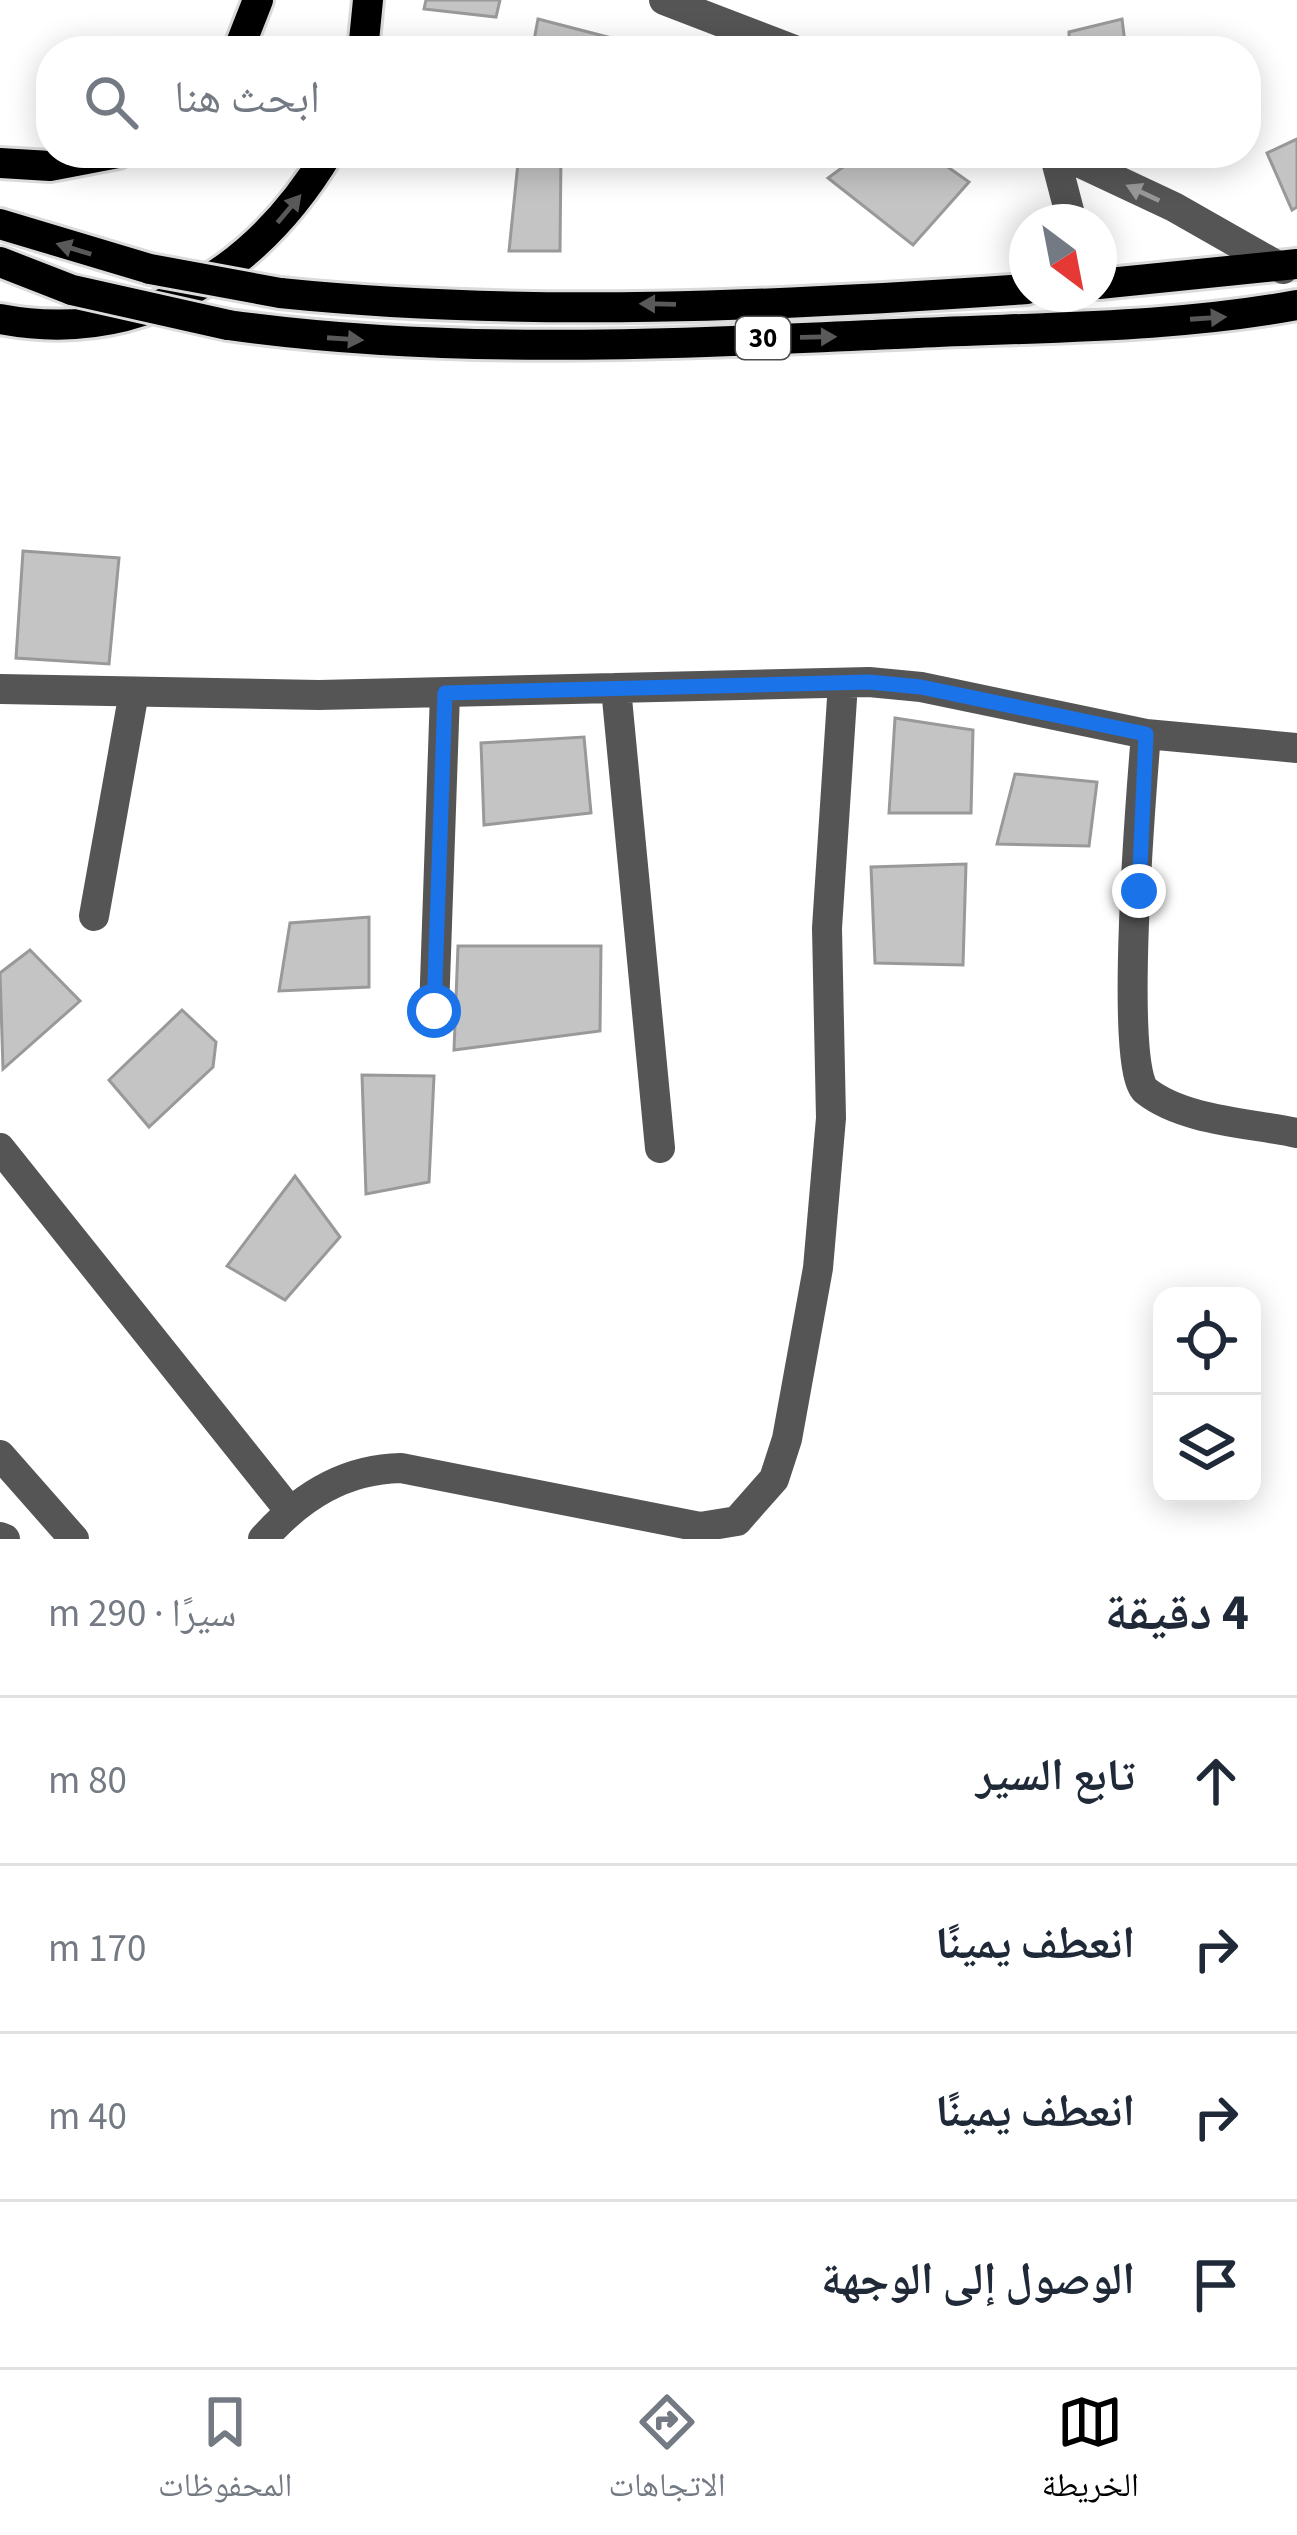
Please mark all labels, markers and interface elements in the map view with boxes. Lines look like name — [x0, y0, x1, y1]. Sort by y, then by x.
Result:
search box — [36, 36, 1261, 168]
text: ابحث هنا — [174, 66, 320, 130]
icon: search — [78, 69, 144, 135]
one-way arrow — [1125, 183, 1160, 203]
one-way arrow — [275, 194, 301, 224]
north arrow — [1009, 204, 1117, 312]
one-way arrow — [55, 238, 92, 257]
one-way arrow — [638, 294, 676, 314]
one-way arrow — [1190, 308, 1227, 327]
road number: 30 — [736, 317, 790, 359]
one-way arrow — [800, 327, 838, 346]
one-way arrow — [327, 330, 364, 349]
route end — [1112, 864, 1166, 918]
route start — [407, 984, 461, 1038]
map controls — [1153, 1287, 1261, 1503]
button: locate — [1153, 1287, 1261, 1395]
button: layers — [1153, 1395, 1261, 1503]
text: 4 دقيقة — [1105, 1577, 1249, 1649]
text: سيرًا · 290 m — [48, 1586, 236, 1642]
text: تابع السير — [976, 1744, 1135, 1808]
icon: ahead — [1183, 1748, 1249, 1814]
text: 80 m — [48, 1753, 127, 1809]
text: انعطف يمينًا — [935, 1912, 1135, 1976]
icon: right — [1183, 1916, 1249, 1982]
text: 170 m — [48, 1921, 146, 1977]
text: انعطف يمينًا — [935, 2080, 1135, 2144]
icon: right — [1183, 2084, 1249, 2150]
text: 40 m — [48, 2089, 127, 2145]
text: الوصول إلى الوجهة — [821, 2248, 1135, 2312]
icon: arrive — [1183, 2252, 1249, 2318]
tab: المحفوظات — [158, 2389, 292, 2517]
tab: الاتجاهات — [608, 2389, 726, 2517]
tab: الخريطة — [1042, 2389, 1139, 2517]

